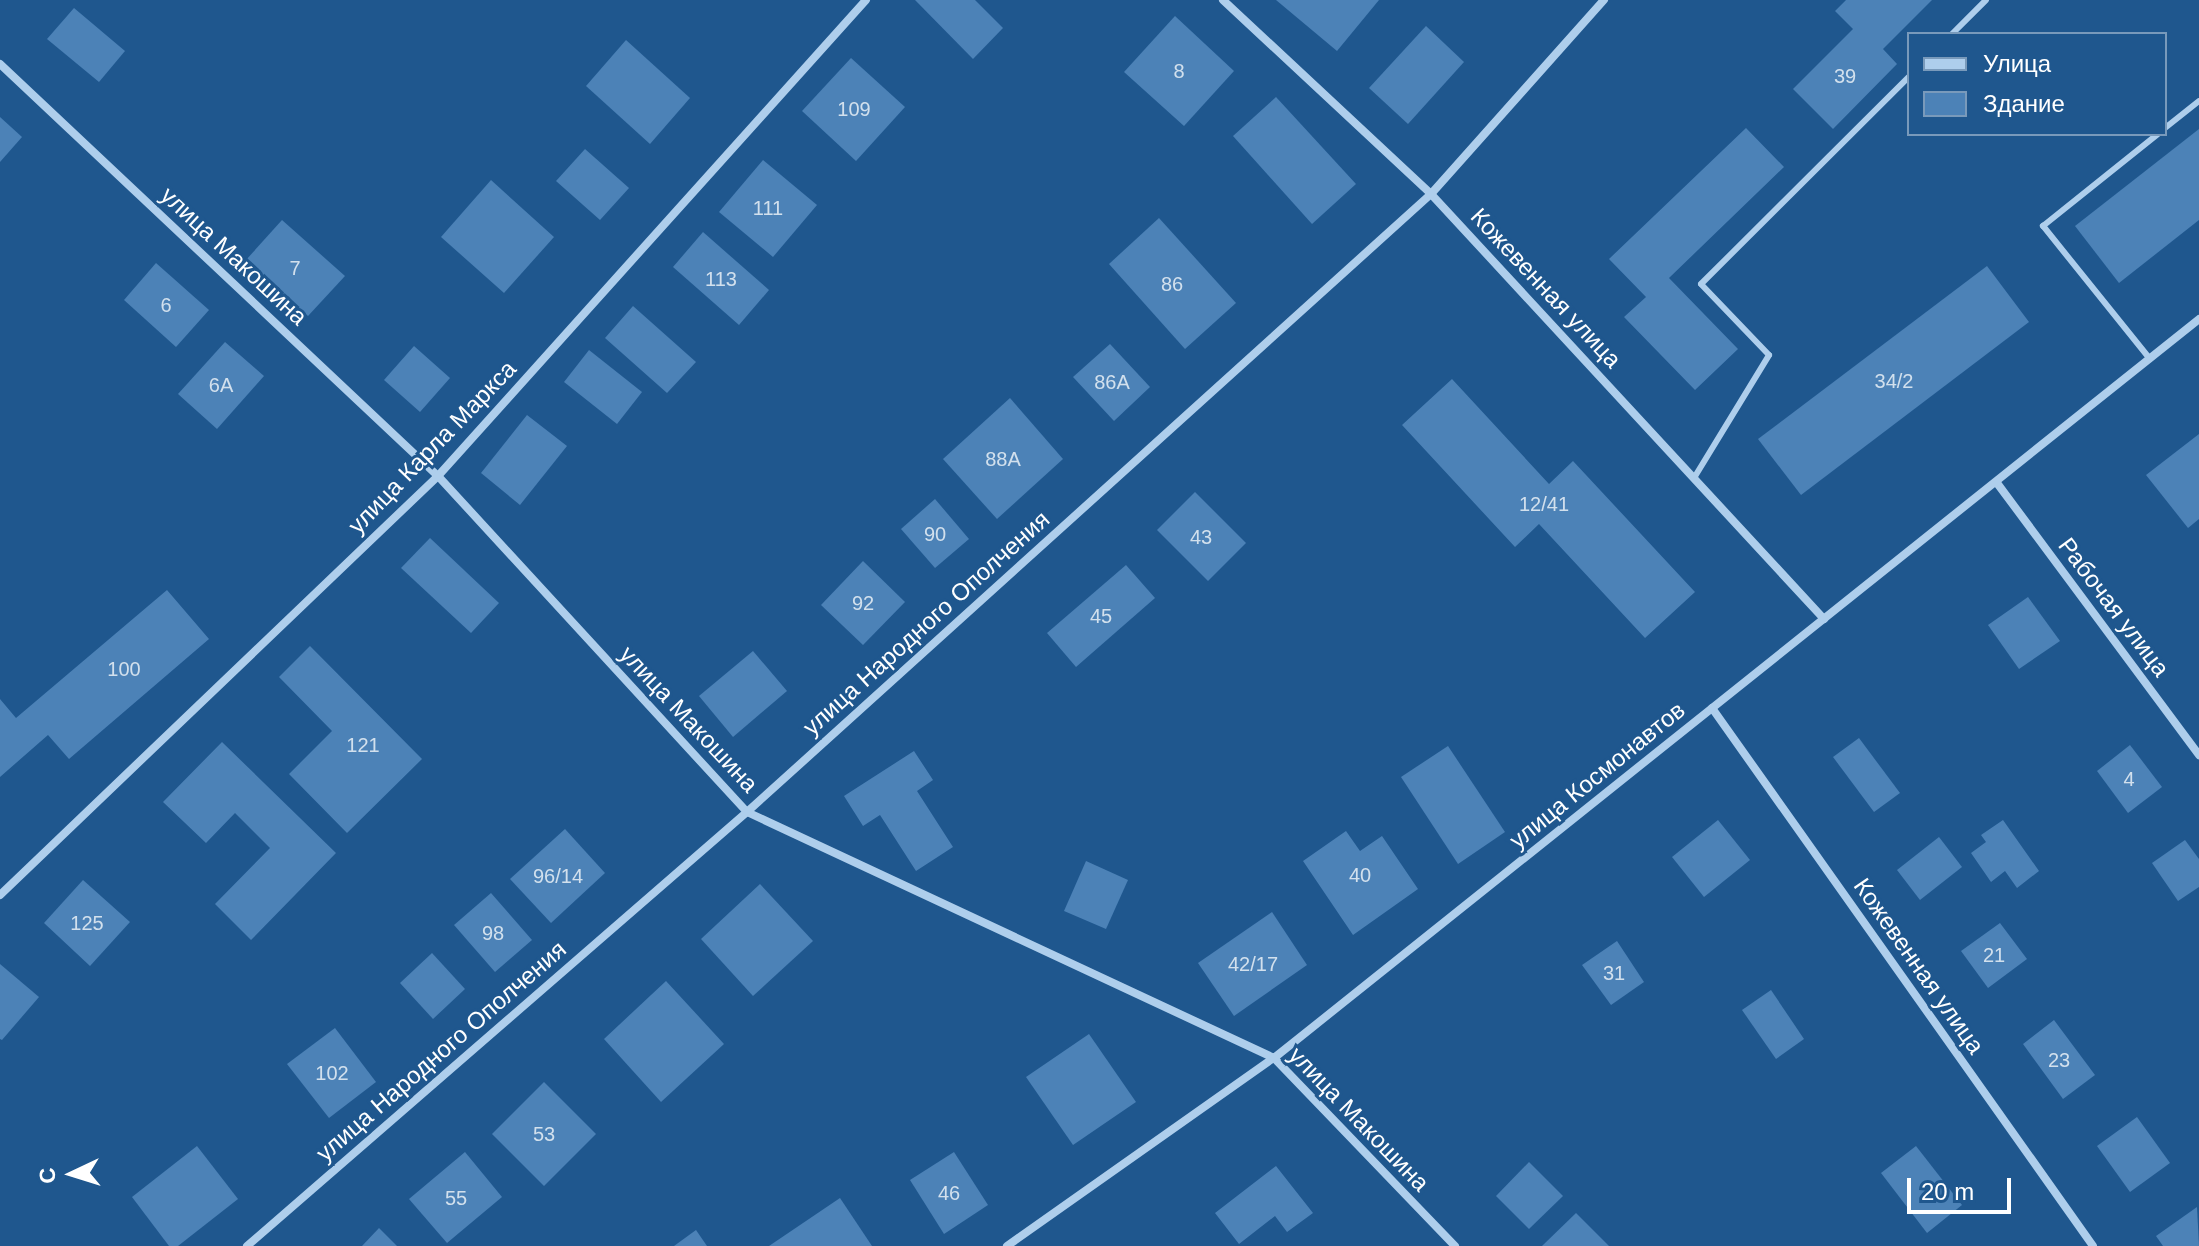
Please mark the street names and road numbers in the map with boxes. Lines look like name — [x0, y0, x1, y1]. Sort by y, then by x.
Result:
street label: улица Макошина — [155, 181, 313, 331]
street label: Кожевенная улица — [1465, 202, 1627, 374]
street label: улица Карла Маркса — [342, 354, 522, 540]
street label: улица Народного Ополчения — [797, 505, 1055, 741]
street label: Рабочая улица — [2052, 532, 2176, 682]
street label: улица Макошина — [614, 640, 764, 798]
street label: улица Космонавтов — [1503, 695, 1691, 855]
street label: Кожевенная улица — [1848, 873, 1990, 1059]
street label: улица Народного Ополчения — [310, 935, 572, 1167]
street label: улица Макошина — [1283, 1041, 1435, 1197]

